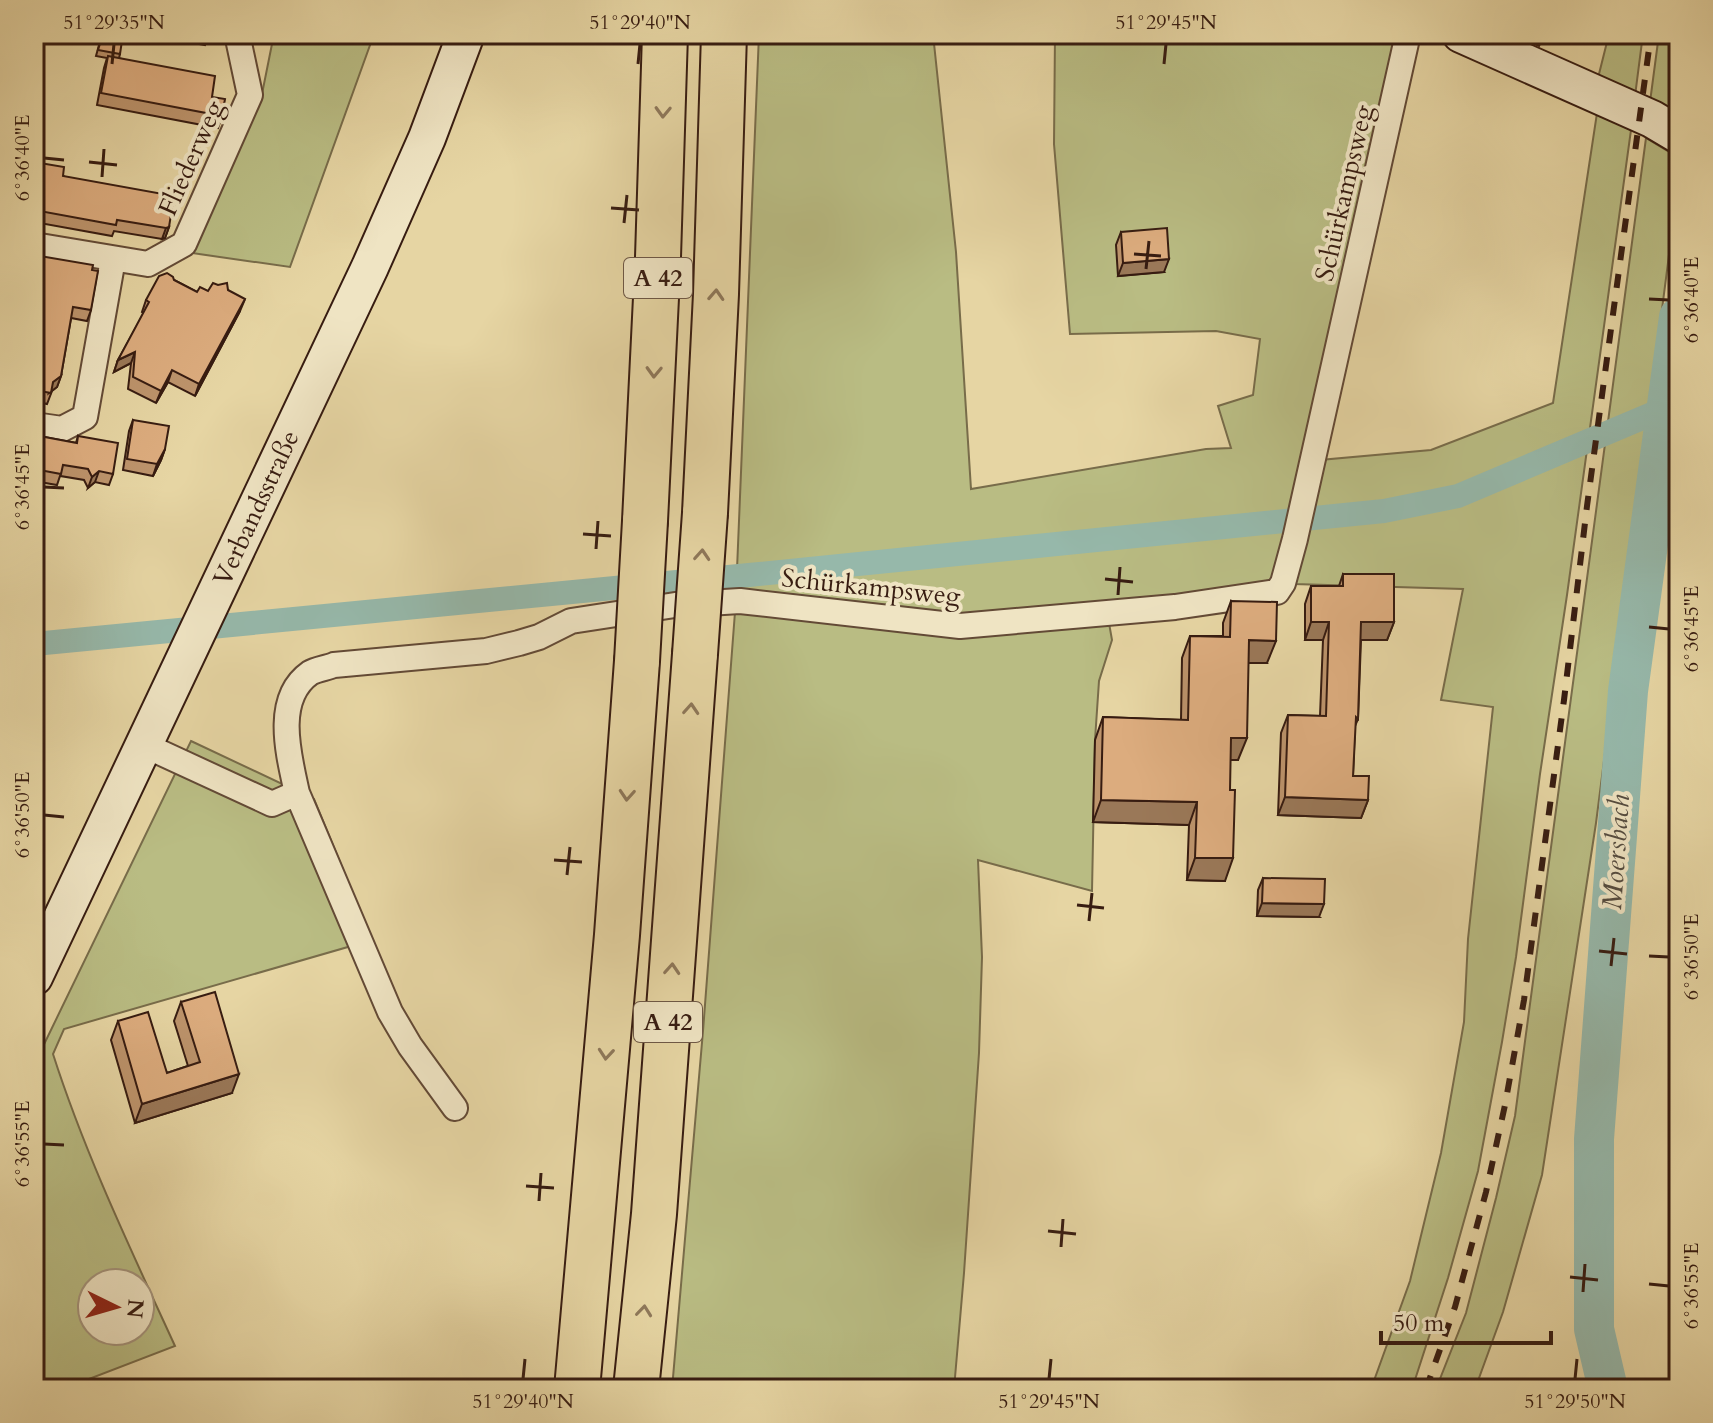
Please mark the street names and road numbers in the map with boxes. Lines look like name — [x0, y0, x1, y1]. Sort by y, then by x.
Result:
street label: Fliederweg — [150, 94, 232, 221]
street label: Schürkampsweg — [1307, 101, 1381, 285]
road number: A 42 — [624, 258, 692, 298]
street label: Verbandsstraße — [205, 425, 307, 591]
street label: Schürkampsweg — [780, 560, 963, 614]
road number: A 42 — [634, 1002, 702, 1042]

